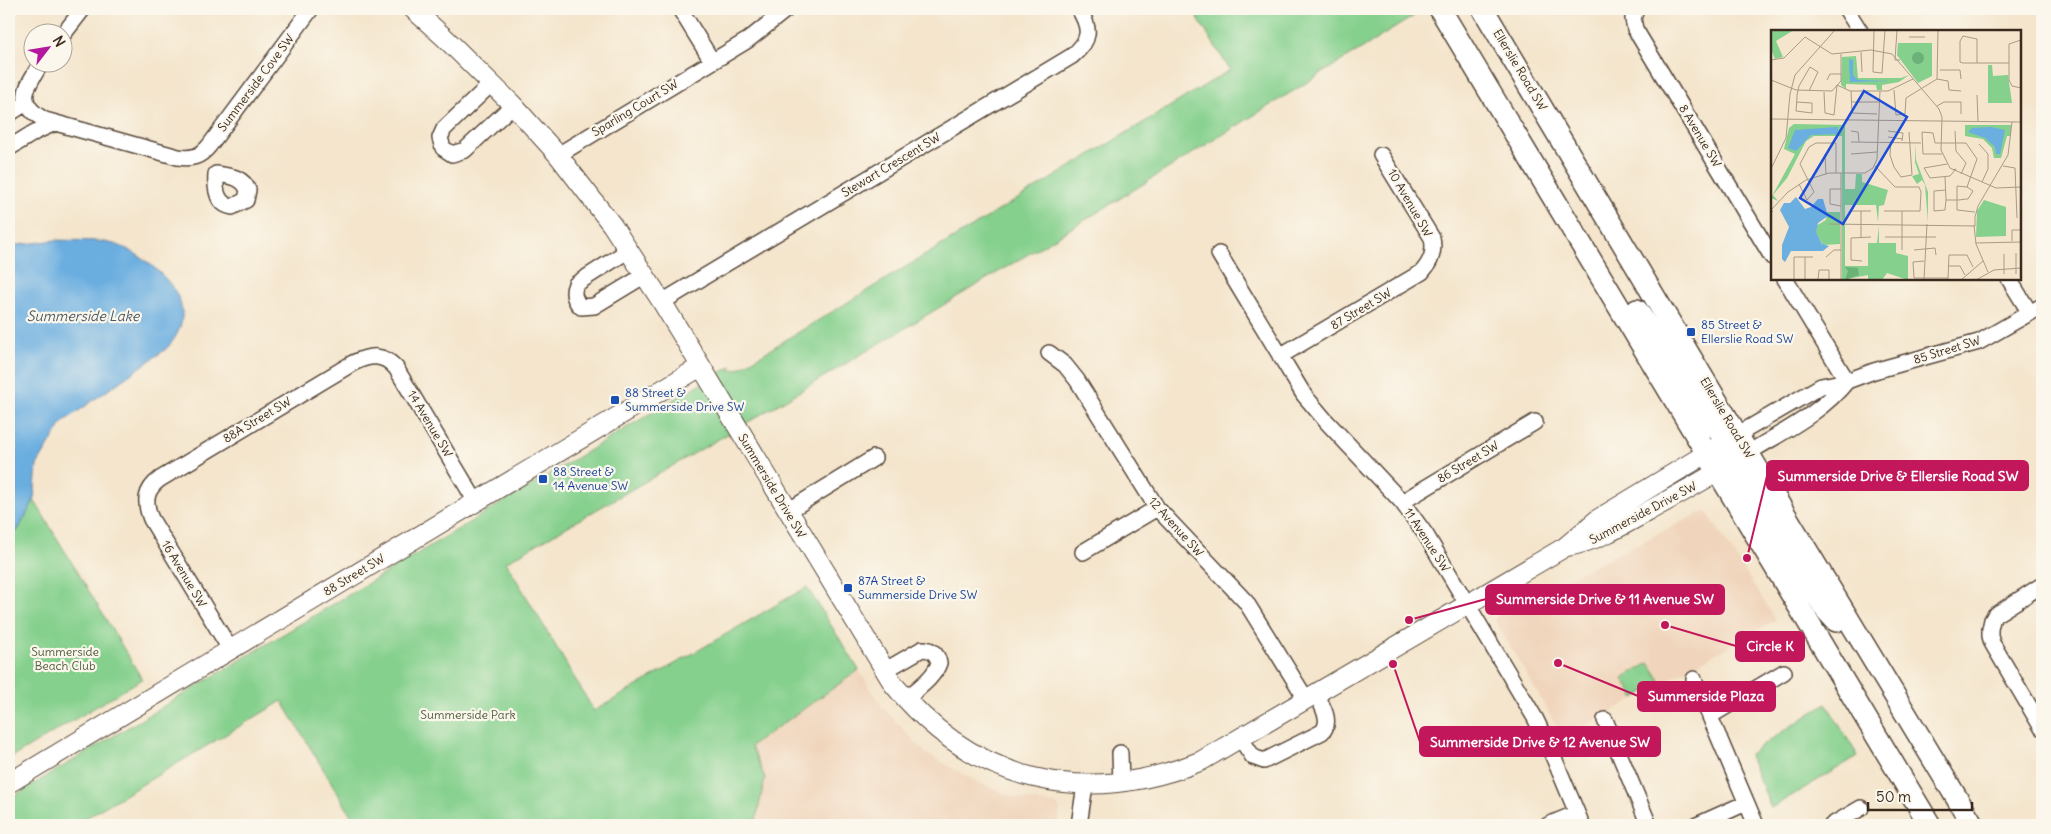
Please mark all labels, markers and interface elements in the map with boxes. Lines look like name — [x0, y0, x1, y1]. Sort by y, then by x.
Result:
north arrow — [22, 22, 72, 72]
street label: Ellerslie Road SW — [1490, 26, 1551, 113]
inset map — [1771, 30, 2021, 280]
street label: Summerside Cove SW — [214, 31, 297, 134]
text: N — [49, 33, 69, 50]
street label: Sparling Court SW — [589, 76, 681, 139]
street label: 8 Avenue SW — [1676, 102, 1725, 170]
street label: Stewart Crescent SW — [838, 129, 943, 200]
street label: 10 Avenue SW — [1385, 166, 1436, 240]
street label: 87 Street SW — [1328, 285, 1394, 333]
water label: Summerside Lake — [27, 307, 141, 325]
place label: 85 Street & Ellerslie Road SW — [1701, 317, 1794, 346]
marker: 85 Street & Ellerslie Road SW — [1685, 326, 1697, 338]
street label: 85 Street SW — [1912, 332, 1982, 367]
street label: Ellerslie Road SW — [1697, 374, 1758, 461]
place label: 88 Street & Summerside Drive SW — [625, 385, 744, 414]
street label: 14 Avenue SW — [405, 388, 456, 460]
street label: 88A Street SW — [220, 393, 294, 446]
marker: 88 Street & Summerside Drive SW — [609, 394, 621, 406]
street label: Summerside Drive SW — [735, 431, 810, 541]
street label: 86 Street SW — [1434, 437, 1501, 486]
callout: Summerside Drive & Ellerslie Road SW — [1767, 461, 2028, 490]
place label: 88 Street & 14 Avenue SW — [553, 464, 628, 493]
text: Summerside Drive & Ellerslie Road SW — [1778, 467, 2019, 485]
marker: 88 Street & 14 Avenue SW — [537, 473, 549, 485]
street label: Summerside Drive SW — [1587, 478, 1699, 547]
street label: 12 Avenue SW — [1146, 494, 1207, 560]
street label: 11 Avenue SW — [1401, 505, 1454, 575]
street label: 16 Avenue SW — [159, 538, 210, 610]
street label: 88 Street SW — [320, 550, 387, 599]
place label: 87A Street & Summerside Drive SW — [858, 573, 977, 602]
marker: 87A Street & Summerside Drive SW — [842, 582, 854, 594]
callout: Summerside Drive & 11 Avenue SW — [1486, 585, 1724, 614]
text: Summerside Drive & 11 Avenue SW — [1496, 590, 1714, 608]
callout: Circle K — [1736, 632, 1804, 661]
text: Circle K — [1746, 637, 1794, 655]
park label: Summerside Beach Club — [31, 644, 99, 673]
callout: Summerside Plaza — [1638, 682, 1775, 711]
text: Summerside Plaza — [1648, 687, 1764, 705]
park label: Summerside Park — [420, 707, 516, 722]
callout: Summerside Drive & 12 Avenue SW — [1420, 727, 1660, 756]
text: Summerside Drive & 12 Avenue SW — [1430, 733, 1650, 751]
scale bar — [1868, 779, 1972, 811]
text: 50 m — [1876, 787, 1911, 806]

